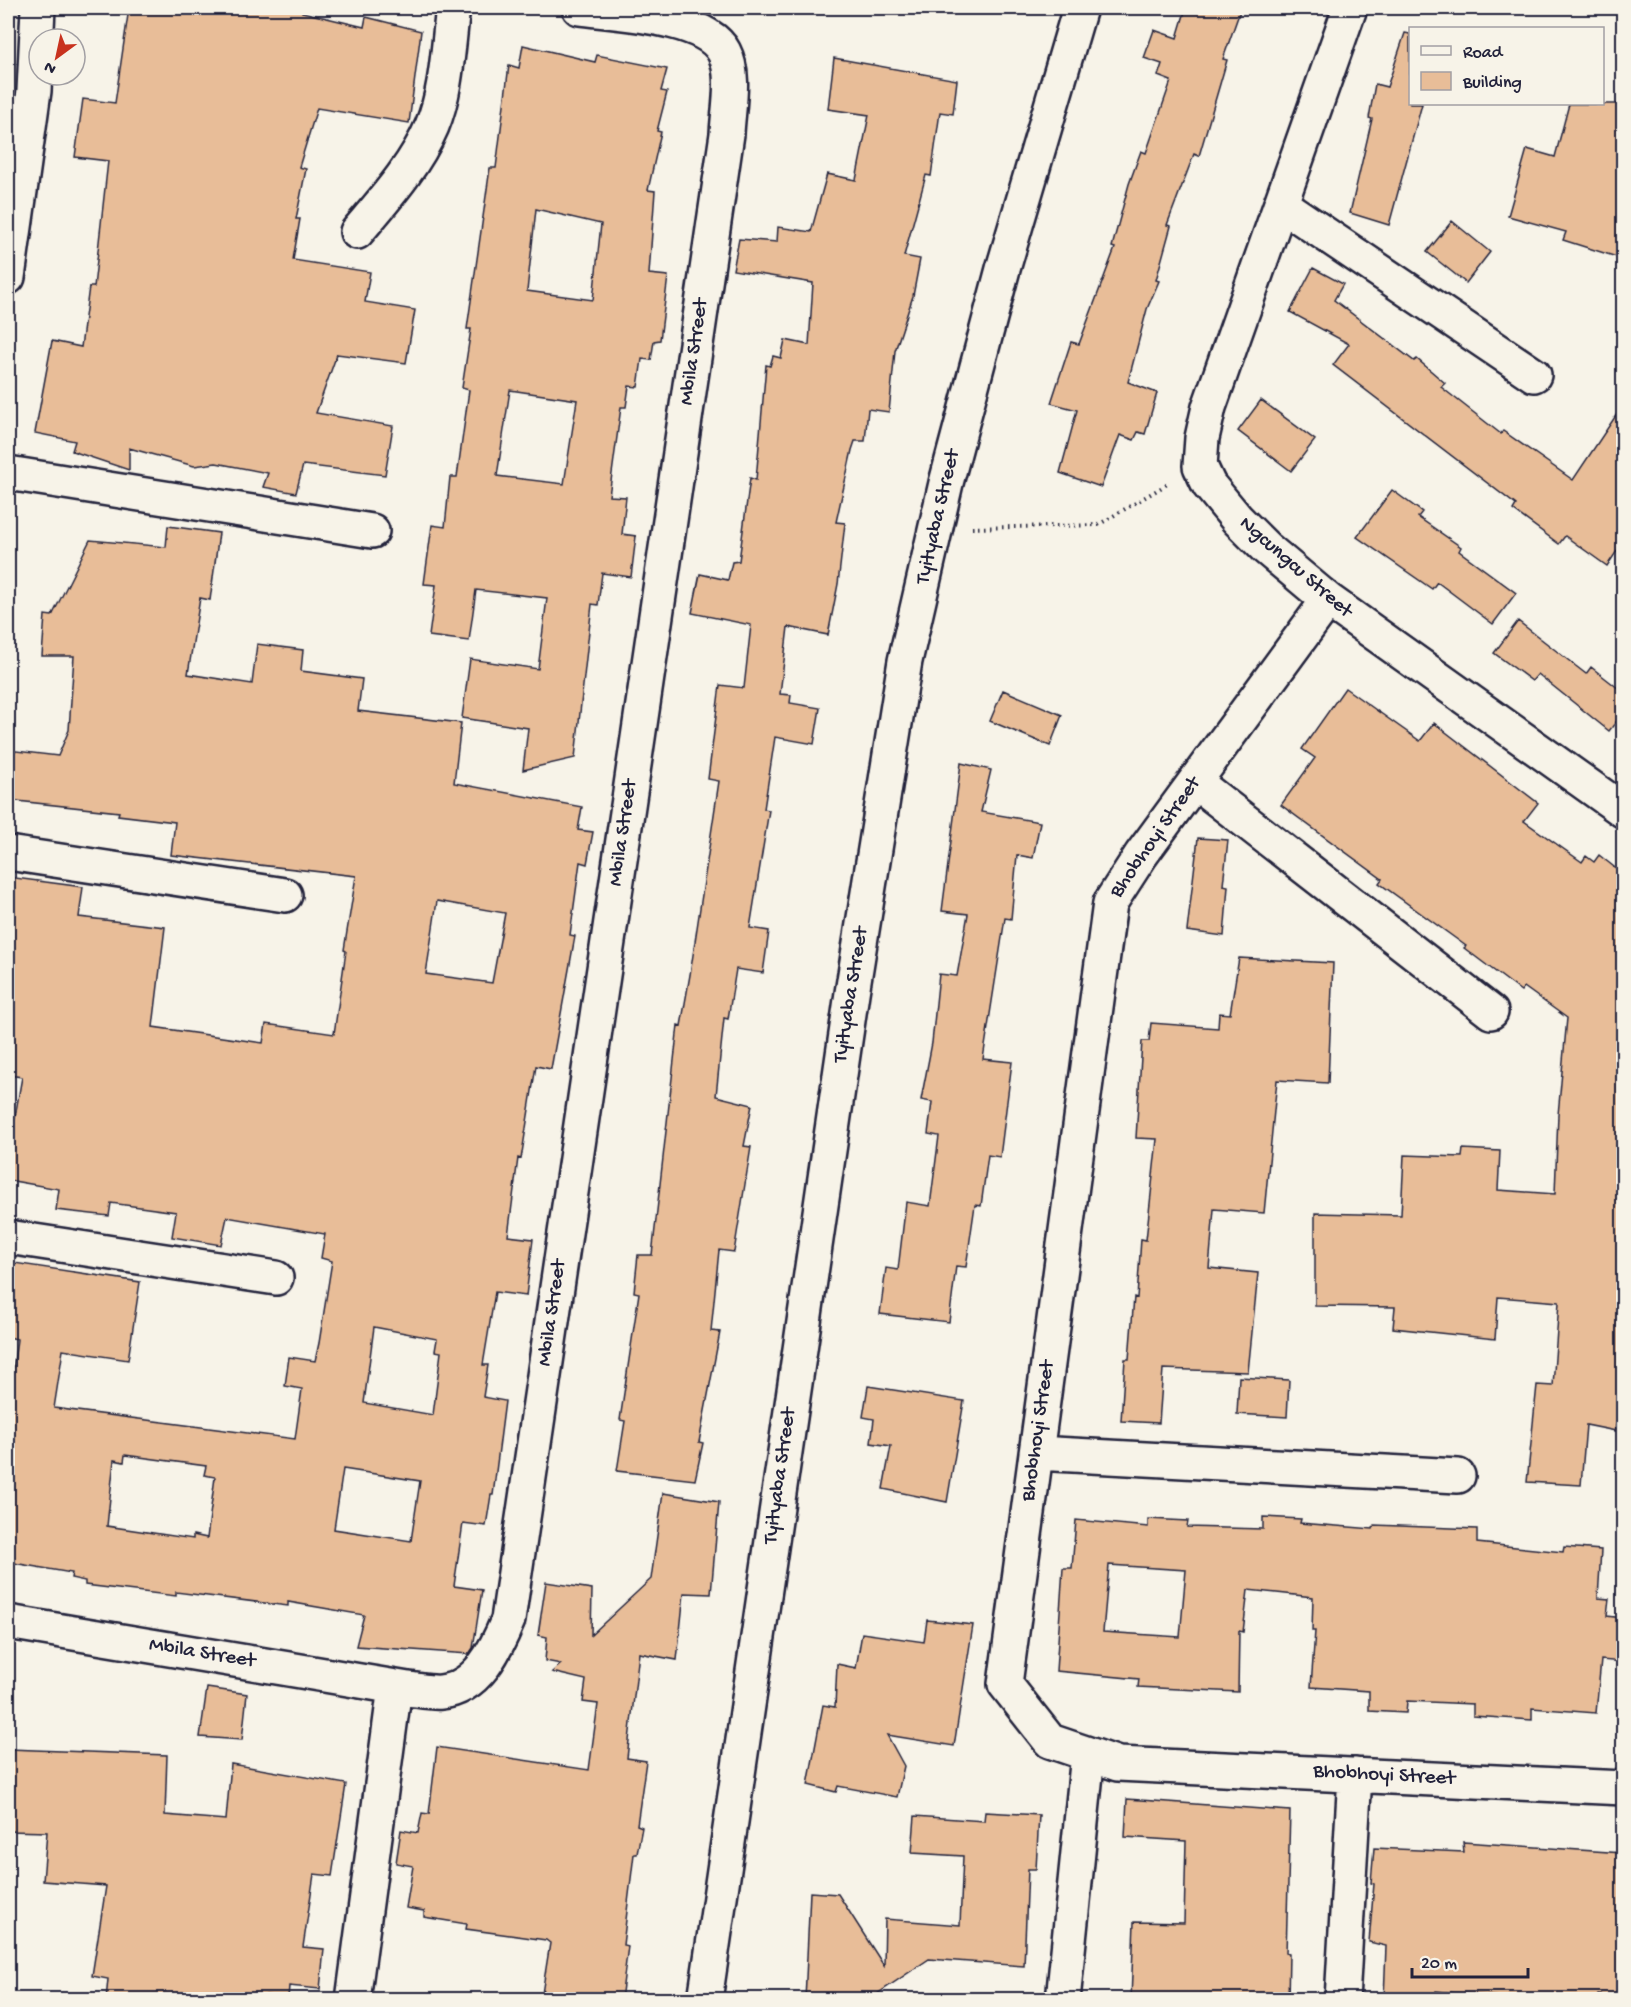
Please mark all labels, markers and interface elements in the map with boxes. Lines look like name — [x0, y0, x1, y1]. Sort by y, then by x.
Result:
north arrow — [27, 27, 87, 87]
legend — [1409, 27, 1604, 105]
text: Road — [1463, 43, 1504, 64]
text: N — [41, 56, 60, 77]
text: Building — [1462, 73, 1522, 94]
street label: Mbila Street — [675, 295, 715, 407]
street label: Tyityaba Street — [911, 445, 967, 588]
street label: Ngcungcu Street — [1233, 512, 1359, 626]
street label: Bhobhoyi Street — [1104, 771, 1208, 904]
street label: Mbila Street — [604, 776, 644, 888]
street label: Tyityaba Street — [829, 923, 875, 1066]
street label: Mbila Street — [533, 1256, 573, 1368]
street label: Bhobhoyi Street — [1017, 1357, 1062, 1504]
street label: Tyityaba Street — [759, 1404, 803, 1547]
street label: Mbila Street — [147, 1633, 259, 1675]
street label: Bhobhoyi Street — [1311, 1760, 1458, 1792]
scale bar — [1412, 1941, 1528, 1979]
text: 20 m — [1421, 1954, 1457, 1975]

